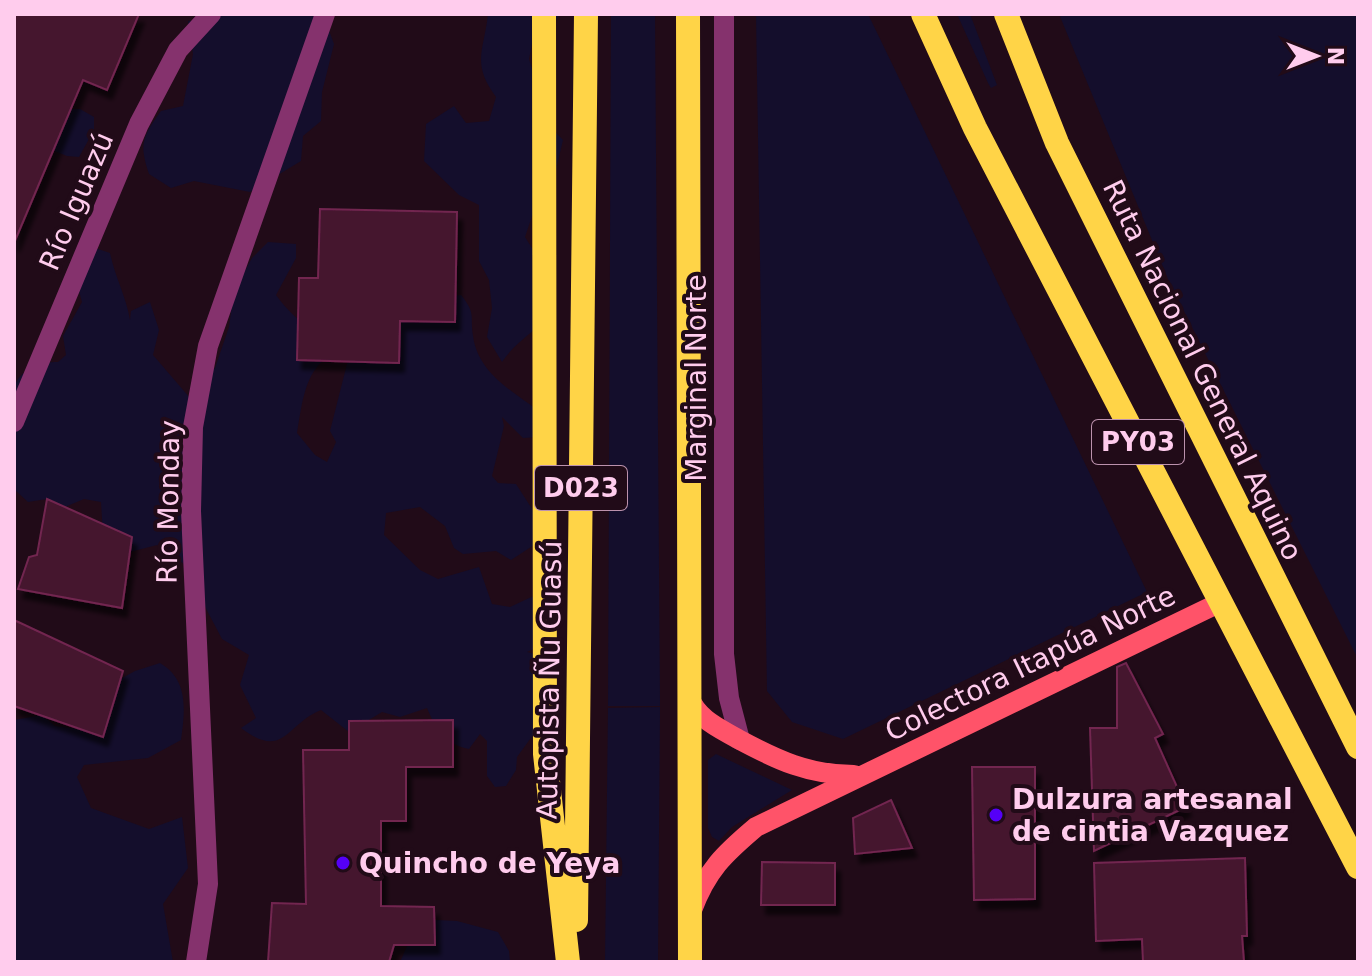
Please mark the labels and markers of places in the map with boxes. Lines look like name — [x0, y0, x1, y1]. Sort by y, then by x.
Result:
place label: Dulzura artesanal de cintia Vazquez — [1012, 783, 1293, 848]
marker: Dulzura artesanal de cintia Vazquez — [987, 806, 1005, 824]
place label: Quincho de Yeya — [359, 847, 620, 880]
marker: Quincho de Yeya — [334, 854, 352, 872]

